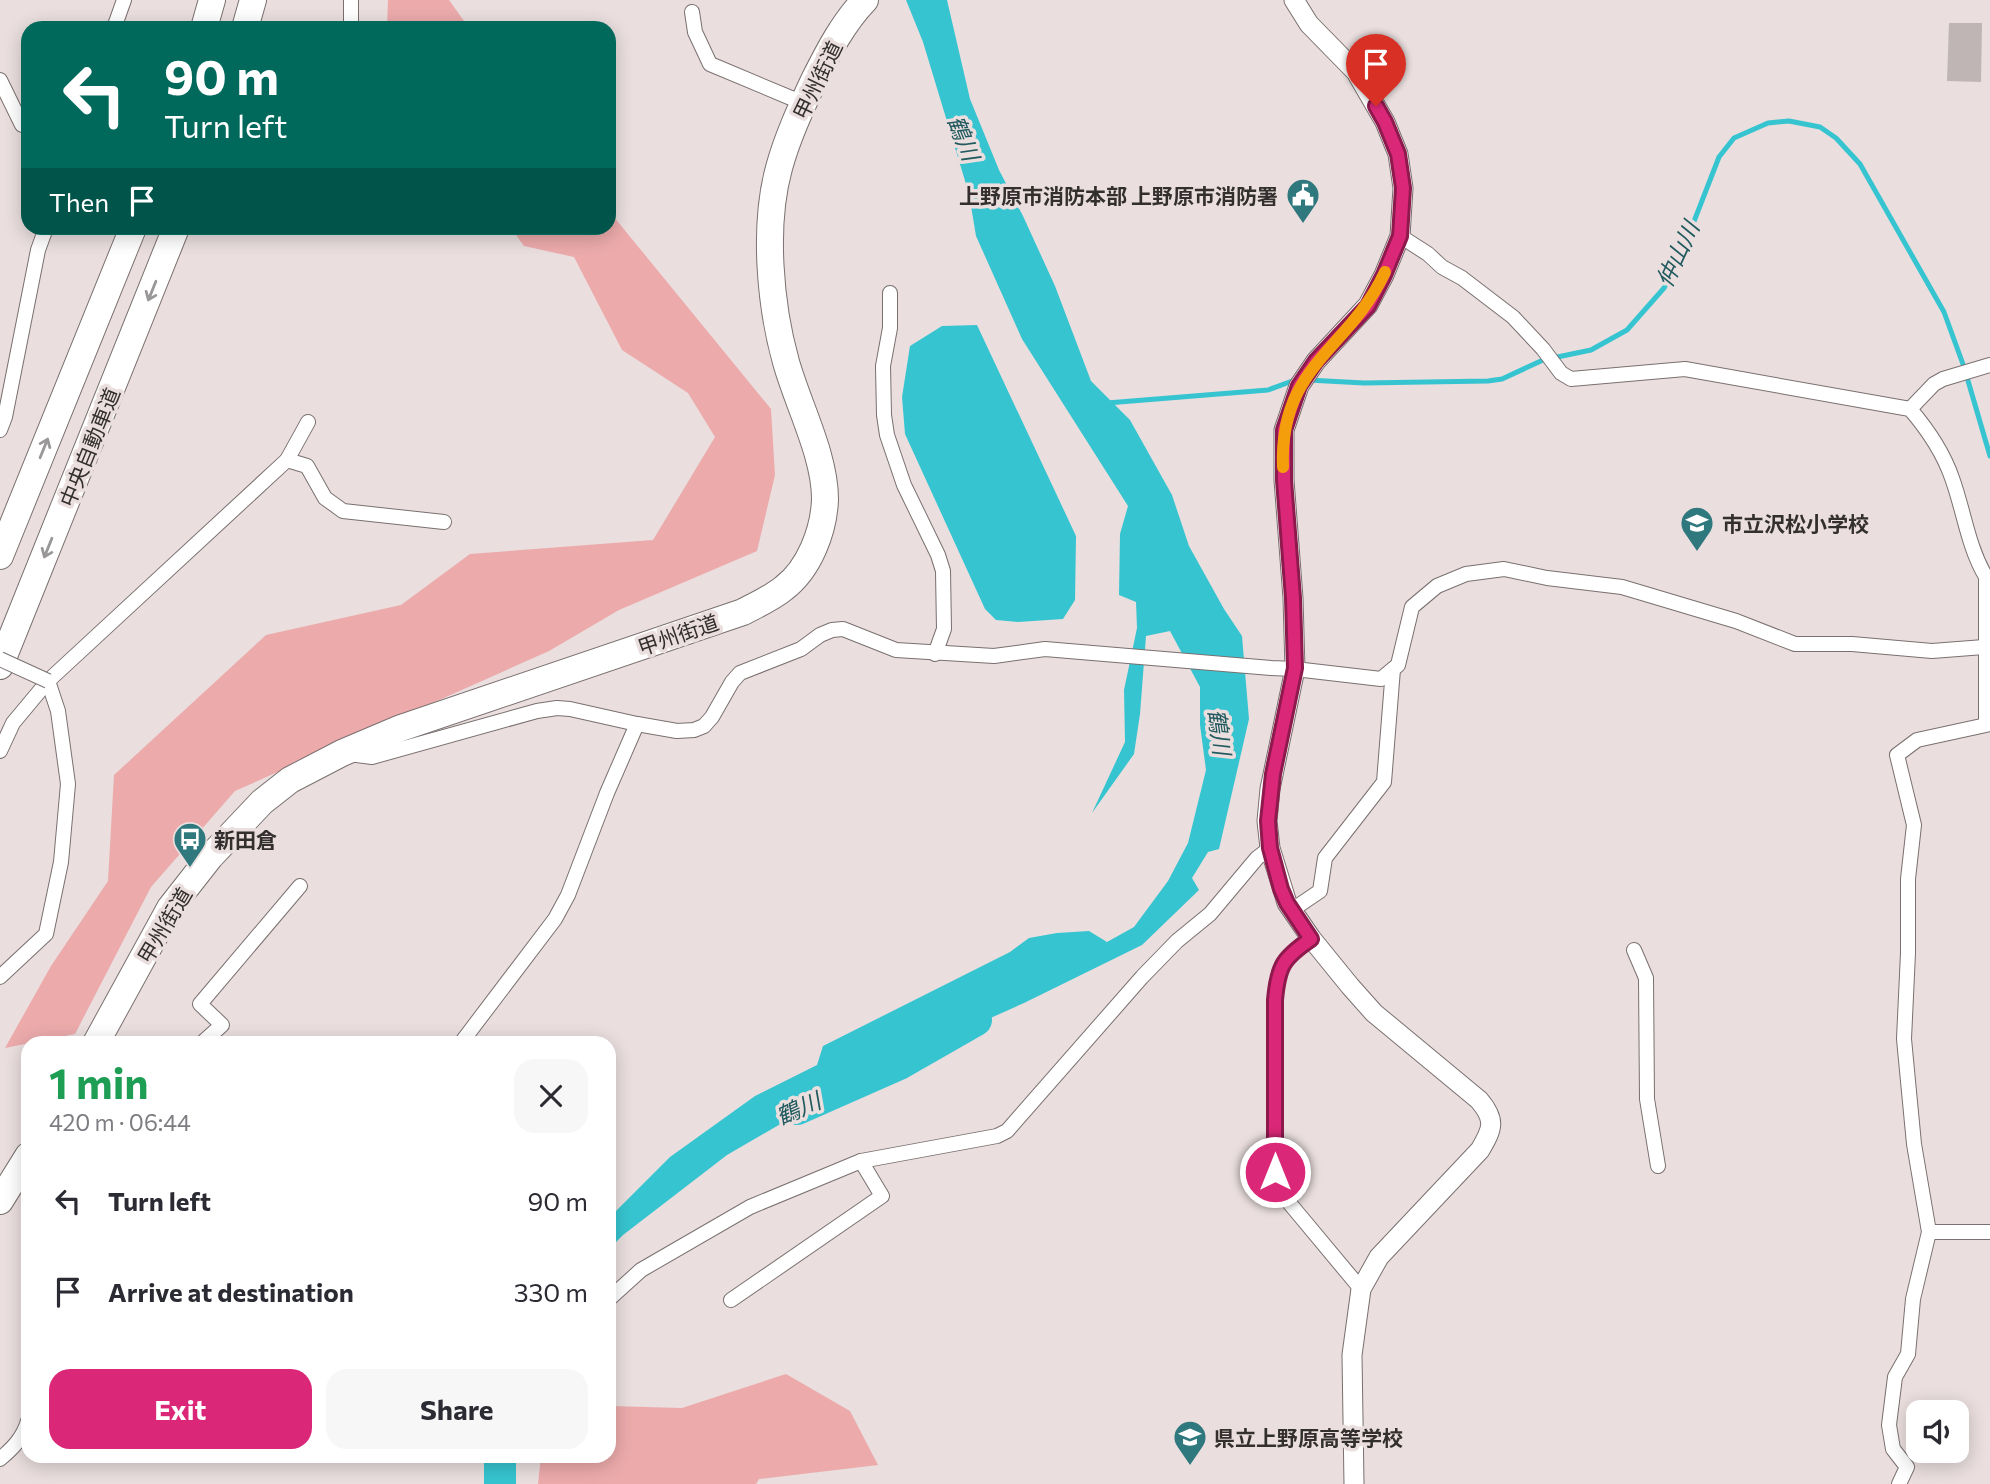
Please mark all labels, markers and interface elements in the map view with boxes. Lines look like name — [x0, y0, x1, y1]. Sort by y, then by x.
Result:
pin — [1346, 34, 1406, 106]
street label: 甲州街道 — [787, 37, 847, 123]
text: 90 m — [164, 45, 279, 105]
icon: arrive — [1357, 45, 1395, 83]
icon: left — [49, 49, 140, 140]
text: Turn left — [164, 105, 288, 145]
water label: 鶴川 — [942, 111, 987, 167]
public building icon: 上野原市消防本部 上野原市消防署 — [1284, 176, 1322, 225]
icon: arrive — [123, 182, 161, 220]
place label: 上野原市消防本部 上野原市消防署 — [959, 183, 1278, 208]
text: Then — [49, 186, 109, 217]
water label: 仲山川 — [1650, 214, 1706, 291]
one-way arrow — [145, 280, 158, 302]
street label: 中央自動車道 — [54, 384, 124, 510]
one-way arrow — [39, 437, 52, 459]
school or university icon: 市立沢松小学校 — [1678, 504, 1716, 553]
place label: 市立沢松小学校 — [1722, 511, 1869, 536]
one-way arrow — [41, 536, 54, 558]
street label: 甲州街道 — [634, 609, 722, 659]
water label: 鶴川 — [1203, 707, 1237, 760]
bus stop icon: 新田倉 — [171, 820, 209, 869]
place label: 新田倉 — [214, 827, 277, 852]
street label: 甲州街道 — [132, 883, 196, 967]
text: 1 min — [49, 1056, 149, 1108]
button: close — [514, 1059, 588, 1133]
water label: 鶴川 — [771, 1085, 827, 1130]
text: 420 m · 06:44 — [49, 1108, 191, 1136]
position arrow — [1238, 1135, 1312, 1209]
icon: left — [49, 1182, 87, 1220]
text: Turn left — [108, 1185, 211, 1216]
text: 90 m — [528, 1185, 588, 1216]
icon: arrive — [49, 1273, 87, 1311]
text: Arrive at destination — [108, 1276, 354, 1307]
text: 330 m — [514, 1276, 588, 1307]
button: Exit — [49, 1369, 312, 1449]
button: Share — [326, 1369, 588, 1449]
map controls — [1906, 1400, 1969, 1463]
button: sound — [1906, 1400, 1969, 1463]
school or university icon: 県立上野原高等学校 — [1171, 1418, 1209, 1467]
place label: 県立上野原高等学校 — [1214, 1425, 1403, 1450]

